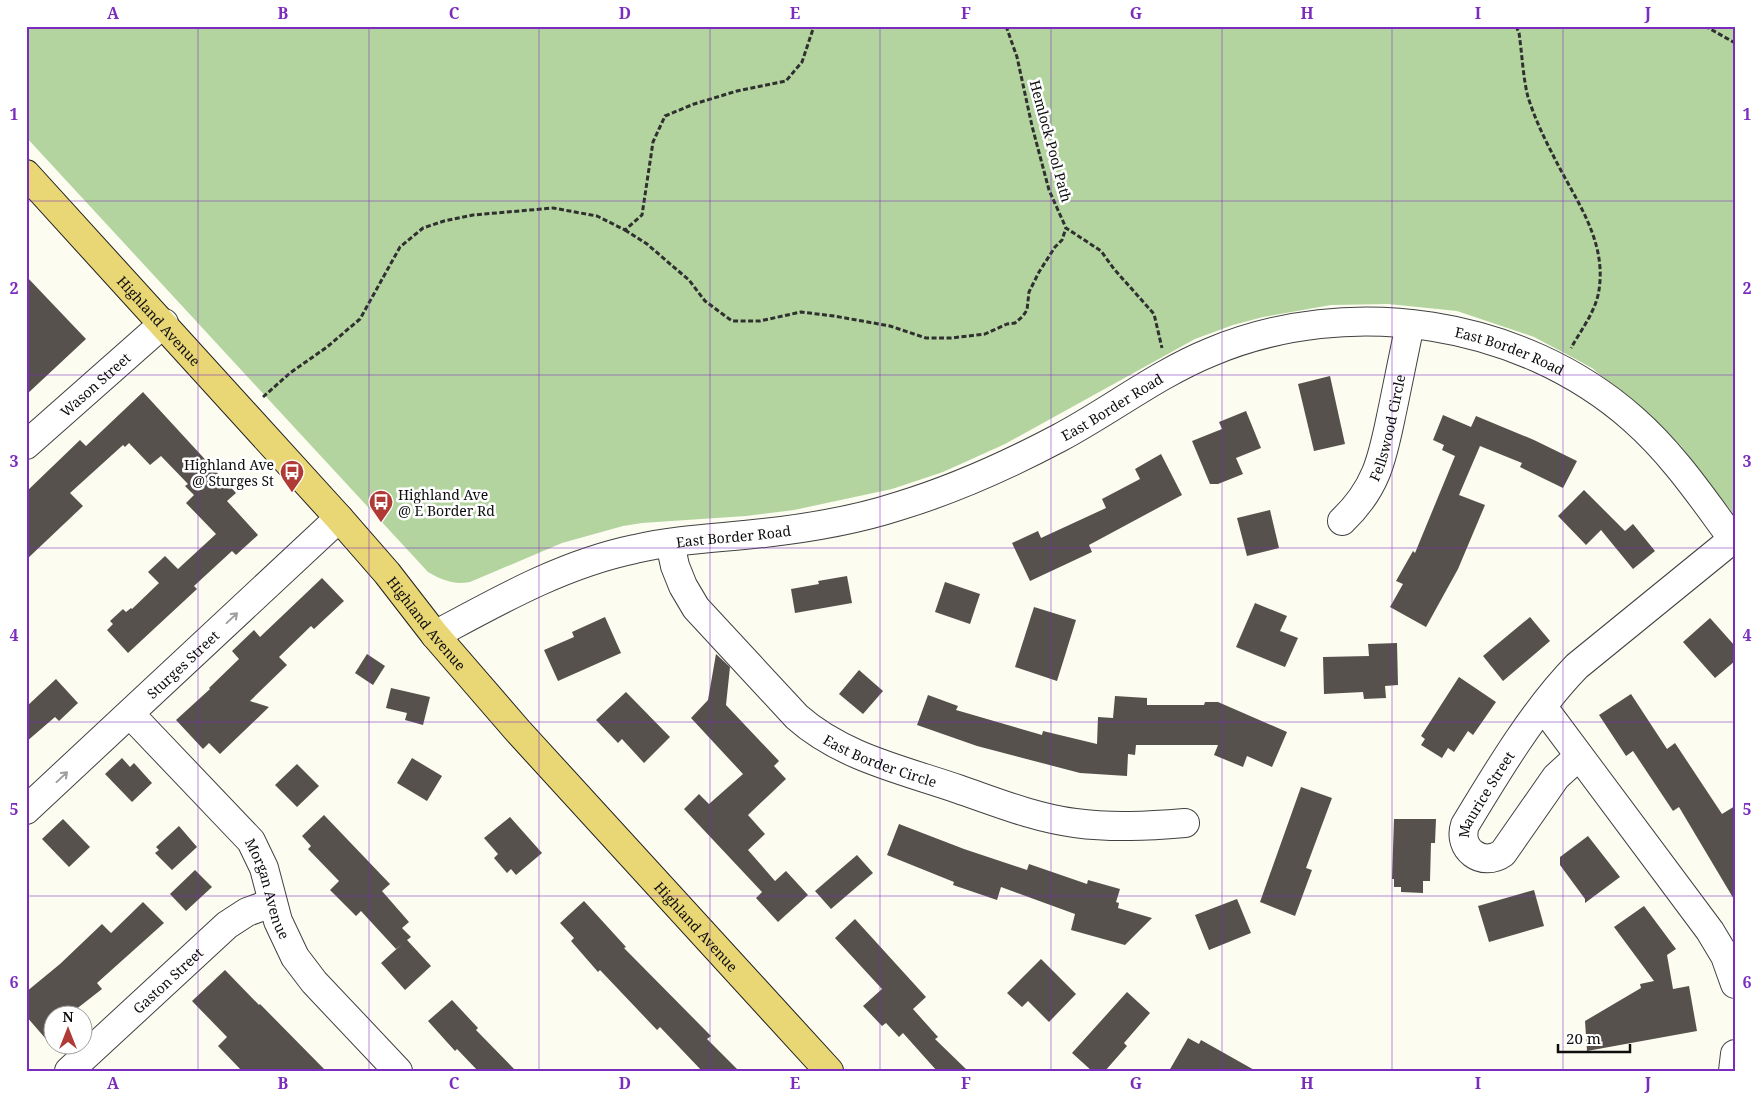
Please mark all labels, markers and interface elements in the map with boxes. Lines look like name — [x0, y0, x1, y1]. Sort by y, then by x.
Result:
text: A — [107, 2, 120, 24]
text: B — [278, 2, 289, 24]
text: C — [449, 2, 460, 24]
text: D — [619, 2, 631, 24]
text: E — [790, 2, 800, 24]
text: F — [961, 2, 971, 24]
text: G — [1130, 2, 1142, 24]
text: H — [1300, 2, 1314, 24]
text: I — [1475, 2, 1481, 24]
text: J — [1644, 2, 1652, 24]
street label: Hemlock Pool Path — [1026, 78, 1076, 204]
text: 1 — [9, 103, 19, 125]
text: 1 — [1742, 103, 1752, 125]
street label: Highland Avenue — [113, 271, 205, 370]
text: 2 — [9, 277, 19, 299]
text: 2 — [1742, 277, 1752, 299]
street label: East Border Road — [1453, 322, 1568, 379]
street label: Wason Street — [56, 348, 134, 420]
street label: East Border Road — [1058, 368, 1166, 445]
street label: Fellswood Circle — [1364, 373, 1409, 484]
text: 3 — [9, 450, 19, 472]
text: 3 — [1742, 450, 1752, 472]
place label: Highland Ave @ Sturges St — [184, 455, 274, 490]
bus stop icon: Highland Ave @ Sturges St — [279, 459, 305, 493]
place label: Highland Ave @ E Border Rd — [398, 485, 495, 520]
bus stop icon: Highland Ave @ E Border Rd — [368, 489, 394, 523]
street label: East Border Road — [675, 520, 793, 551]
street label: Highland Avenue — [383, 572, 471, 674]
one-way arrow — [226, 612, 238, 624]
text: 4 — [9, 624, 19, 646]
text: 4 — [1742, 624, 1752, 646]
street label: Sturges Street — [142, 626, 223, 702]
street label: East Border Circle — [820, 729, 939, 791]
street label: Maurice Street — [1453, 747, 1518, 839]
one-way arrow — [56, 771, 68, 783]
text: 5 — [9, 798, 19, 820]
text: 5 — [1742, 798, 1752, 820]
street label: Morgan Avenue — [241, 835, 295, 942]
street label: Highland Avenue — [651, 877, 743, 975]
street label: Gaston Street — [128, 943, 207, 1017]
text: 6 — [9, 971, 19, 993]
text: 6 — [1742, 971, 1752, 993]
north arrow — [42, 1004, 92, 1054]
text: N — [62, 1007, 74, 1026]
scale bar — [1558, 1022, 1631, 1054]
text: 20 m — [1566, 1028, 1601, 1048]
text: A — [107, 1072, 120, 1094]
text: B — [278, 1072, 289, 1094]
text: C — [449, 1072, 460, 1094]
text: D — [619, 1072, 631, 1094]
text: E — [790, 1072, 800, 1094]
text: F — [961, 1072, 971, 1094]
text: G — [1130, 1072, 1142, 1094]
text: H — [1300, 1072, 1314, 1094]
text: I — [1475, 1072, 1481, 1094]
text: J — [1644, 1072, 1652, 1094]

